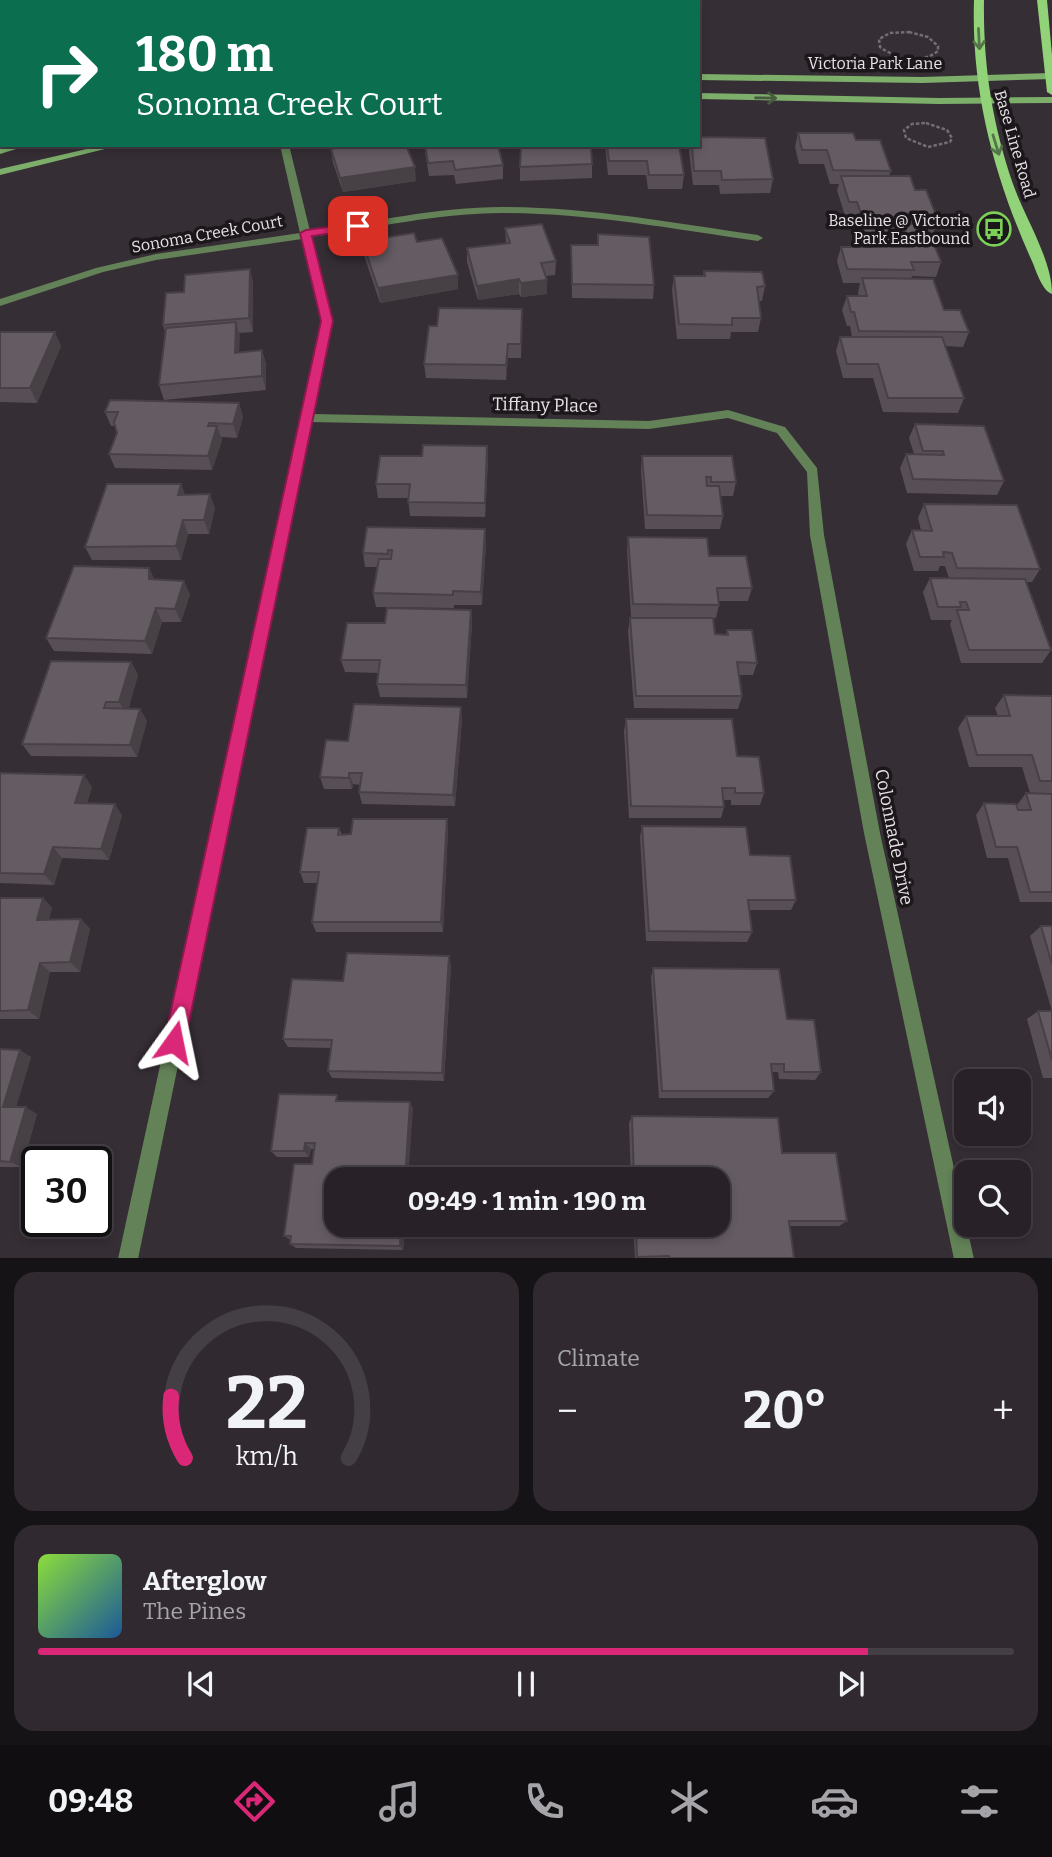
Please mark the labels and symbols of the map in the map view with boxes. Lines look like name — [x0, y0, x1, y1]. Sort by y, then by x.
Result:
one-way arrow — [972, 28, 985, 51]
street label: Victoria Park Lane — [808, 54, 942, 73]
street label: Base Line Road — [991, 88, 1040, 201]
one-way arrow — [755, 91, 778, 104]
one-way arrow — [991, 134, 1004, 156]
pin — [328, 196, 388, 256]
bus stop icon: Baseline @ Victoria Park Eastbound — [975, 210, 1013, 248]
street label: Sonoma Creek Court — [130, 211, 284, 257]
place label: Baseline @ Victoria Park Eastbound — [828, 211, 971, 248]
street label: Tiffany Place — [492, 393, 598, 417]
street label: Colonnade Drive — [870, 767, 918, 907]
position arrow — [137, 1005, 211, 1079]
speed limit sign: 30 — [21, 1146, 112, 1237]

